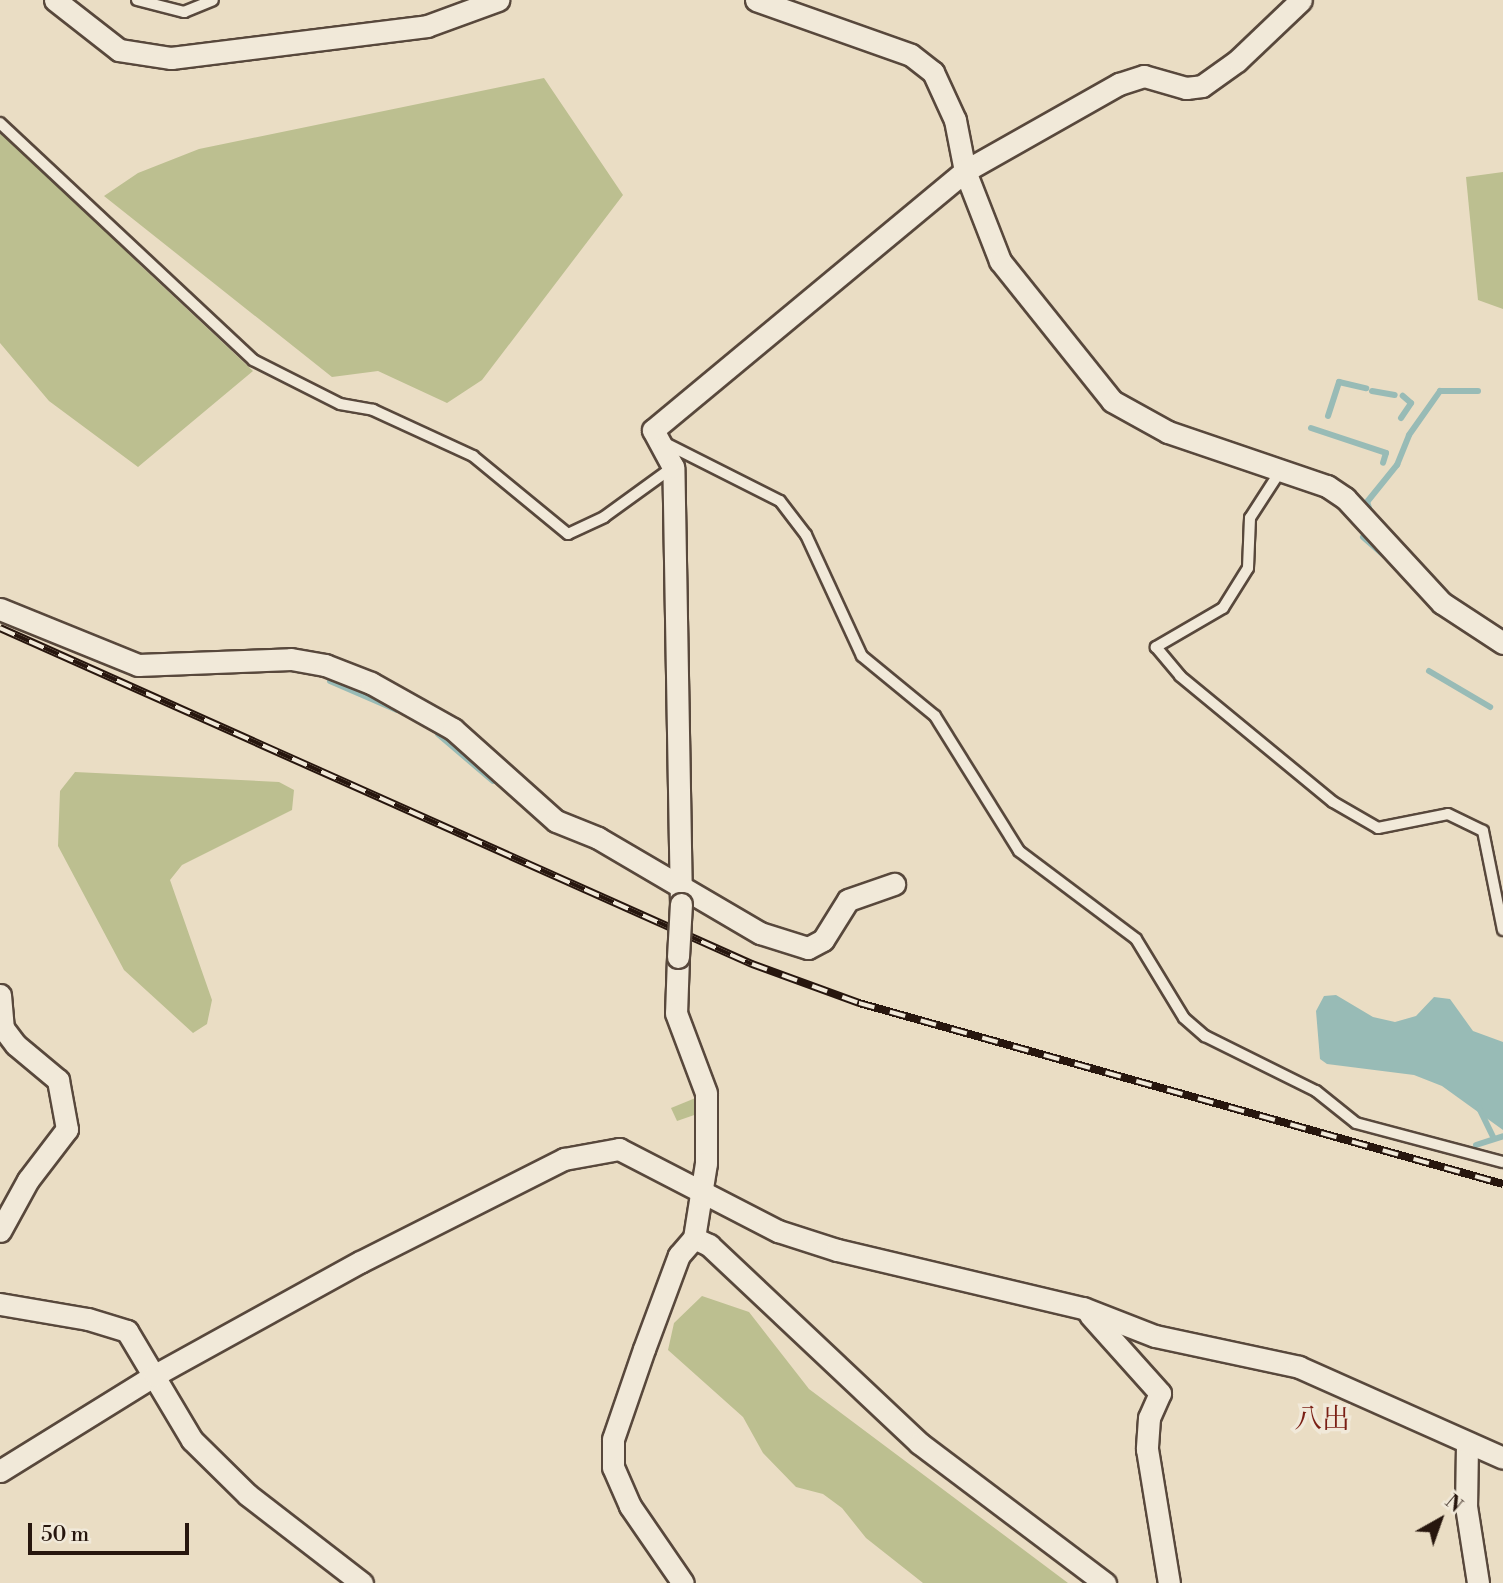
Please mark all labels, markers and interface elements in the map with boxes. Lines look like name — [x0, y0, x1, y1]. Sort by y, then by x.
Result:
district label: 八出 — [1294, 1403, 1350, 1437]
north arrow — [1405, 1485, 1475, 1555]
text: N — [1440, 1490, 1467, 1518]
scale bar — [32, 1510, 192, 1554]
text: 50 m — [41, 1522, 89, 1548]

